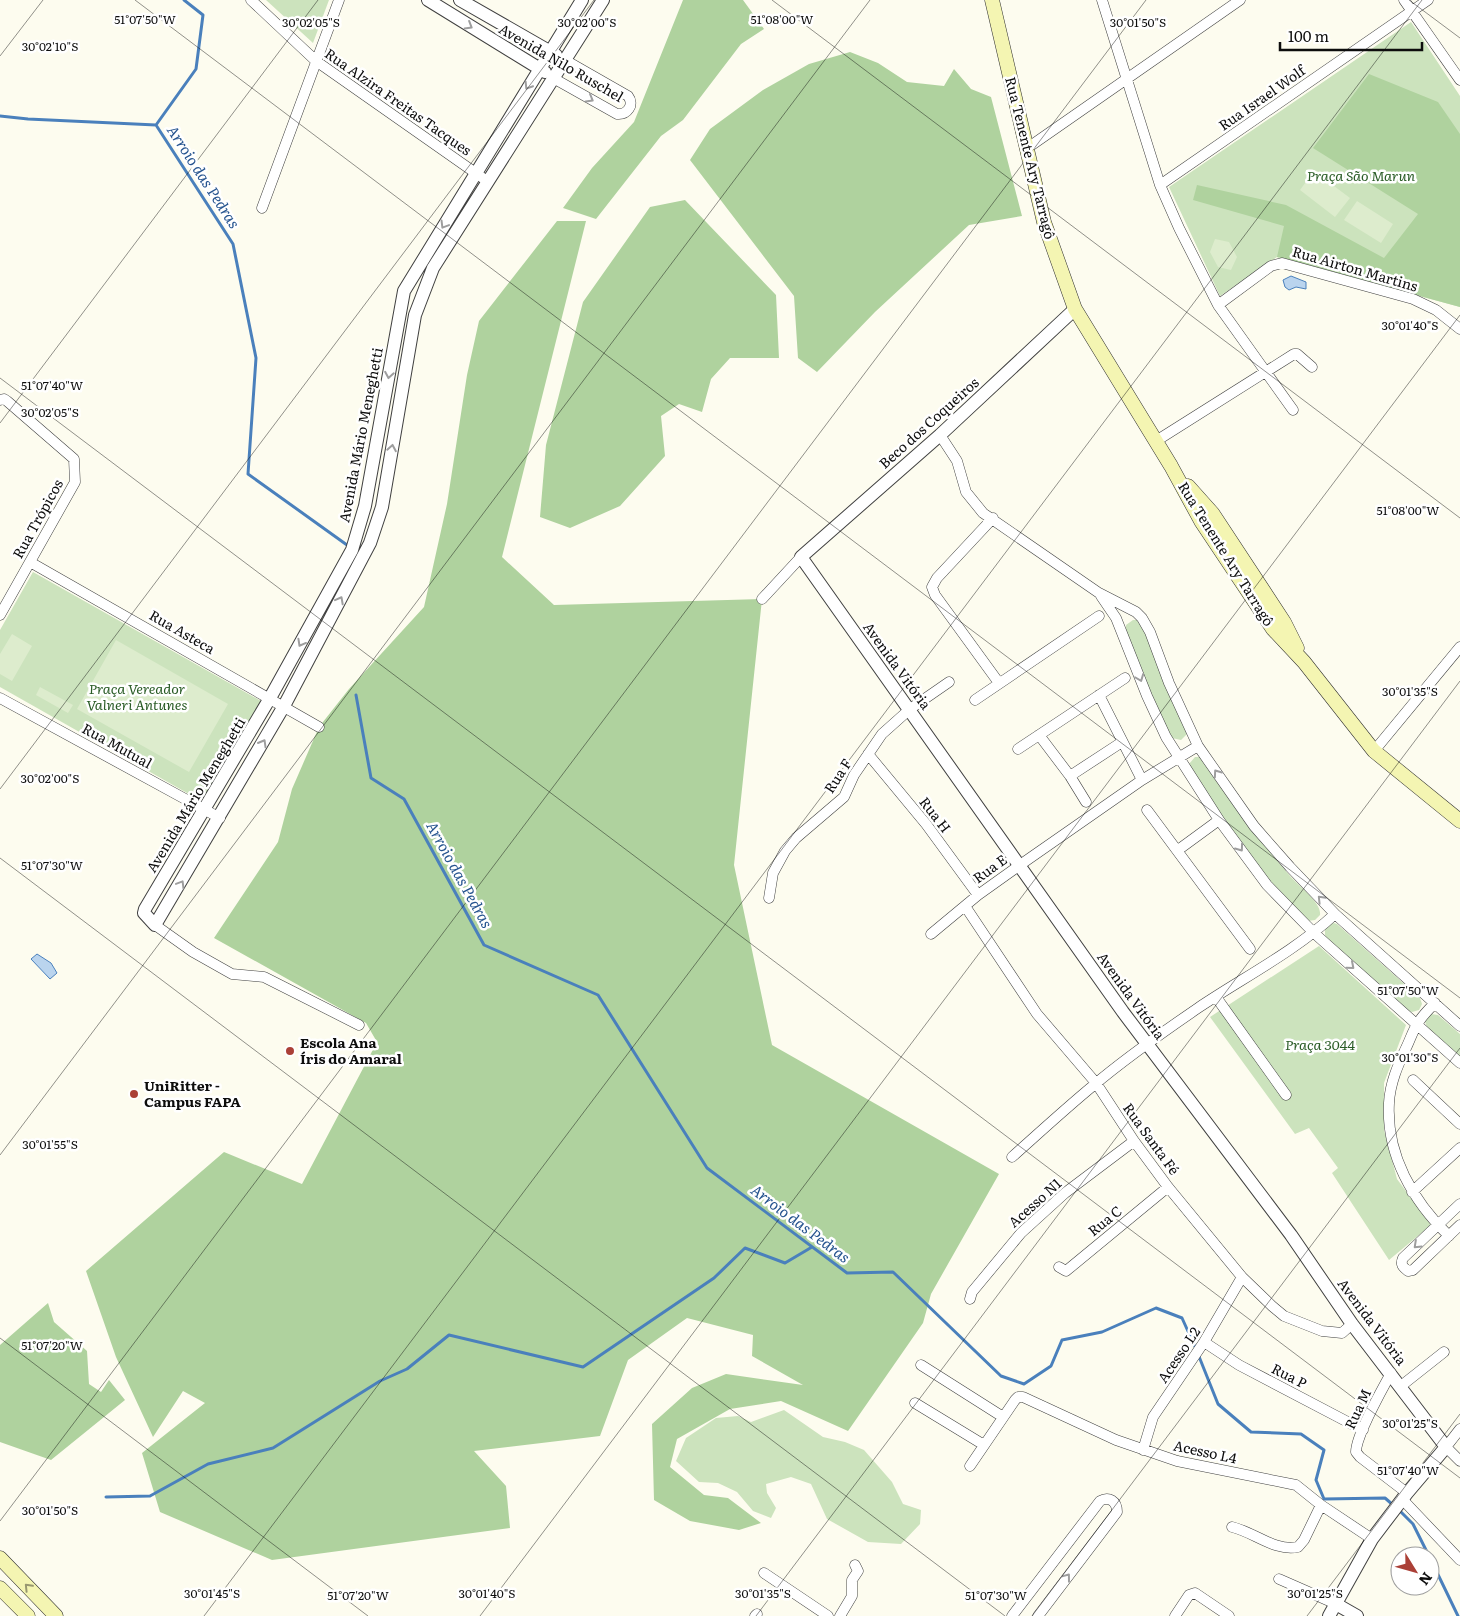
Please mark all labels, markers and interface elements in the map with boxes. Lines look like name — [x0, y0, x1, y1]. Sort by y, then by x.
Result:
text: 51°07'50"W — [114, 10, 176, 28]
text: 51°08'00"W — [751, 10, 813, 28]
text: 30°02'05"S — [282, 13, 340, 31]
text: 30°02'00"S — [558, 13, 616, 31]
text: 30°01'50"S — [1110, 13, 1166, 31]
street label: Avenida Nilo Ruschel — [495, 18, 628, 106]
one-way arrow — [464, 20, 473, 30]
scale bar — [1280, 20, 1422, 52]
text: 100 m — [1288, 24, 1329, 47]
text: 30°02'10"S — [22, 37, 78, 55]
street label: Rua Alzira Freitas Tacques — [321, 43, 476, 160]
street label: Rua Israel Wolf — [1214, 59, 1310, 134]
street label: Rua Tenente Ary Tarragô — [1001, 74, 1061, 241]
one-way arrow — [525, 80, 535, 89]
one-way arrow — [585, 93, 594, 103]
water label: Arroio das Pedras — [162, 120, 246, 232]
park label: Praça São Marun — [1307, 165, 1416, 185]
one-way arrow — [440, 219, 450, 228]
street label: Rua Airton Martins — [1290, 241, 1420, 296]
text: 30°01'40"S — [1381, 316, 1439, 334]
street label: Avenida Mário Meneghetti — [333, 345, 387, 524]
one-way arrow — [385, 371, 395, 379]
street label: Beco dos Coqueiros — [874, 372, 983, 472]
text: 51°07'40"W — [21, 376, 83, 394]
text: 30°02'05"S — [21, 403, 79, 421]
one-way arrow — [387, 444, 397, 453]
street label: Rua Trópicos — [7, 475, 67, 562]
street label: Rua Tenente Ary Tarragô — [1174, 477, 1280, 630]
text: 51°08'00"W — [1377, 501, 1439, 519]
one-way arrow — [334, 597, 344, 606]
street label: Rua Asteca — [146, 604, 219, 658]
street label: Avenida Vitória — [859, 618, 937, 714]
one-way arrow — [297, 637, 307, 646]
one-way arrow — [1134, 673, 1144, 682]
park label: Praça Vereador Valneri Antunes — [86, 678, 188, 714]
text: 30°01'35"S — [1382, 682, 1438, 700]
street label: Avenida Mário Meneghetti — [141, 713, 250, 876]
street label: Rua Mutual — [79, 718, 156, 773]
one-way arrow — [256, 740, 266, 749]
street label: Rua F — [819, 754, 856, 797]
text: 30°02'00"S — [21, 769, 79, 787]
one-way arrow — [1214, 770, 1223, 779]
street label: Rua H — [915, 792, 956, 836]
water label: Arroio das Pedras — [421, 817, 499, 932]
one-way arrow — [1234, 842, 1243, 852]
street label: Rua E — [968, 849, 1011, 887]
text: 51°07'30"W — [21, 856, 83, 874]
one-way arrow — [174, 880, 184, 889]
one-way arrow — [1317, 895, 1326, 904]
street label: Avenida Vitória — [1093, 948, 1171, 1044]
one-way arrow — [1345, 960, 1354, 968]
text: 51°07'50"W — [1377, 981, 1439, 999]
place label: Escola Ana Íris do Amaral — [300, 1032, 402, 1068]
park label: Praça 3044 — [1285, 1034, 1355, 1054]
marker: Escola Ana Íris do Amaral — [284, 1045, 296, 1057]
text: 30°01'30"S — [1382, 1048, 1438, 1066]
place label: UniRitter - Campus FAPA — [144, 1075, 241, 1111]
marker: UniRitter - Campus FAPA — [128, 1088, 140, 1100]
street label: Rua Santa Fé — [1119, 1098, 1185, 1178]
text: 30°01'55"S — [22, 1135, 78, 1153]
street label: Acesso N1 — [1003, 1173, 1065, 1232]
water label: Arroio das Pedras — [746, 1178, 855, 1268]
street label: Rua C — [1083, 1200, 1126, 1240]
one-way arrow — [1414, 1239, 1423, 1248]
street label: Avenida Vitória — [1334, 1274, 1412, 1369]
street label: Acesso L2 — [1152, 1322, 1204, 1387]
text: 51°07'20"W — [21, 1336, 83, 1354]
street label: Rua P — [1268, 1358, 1311, 1393]
street label: Rua M — [1339, 1385, 1375, 1432]
text: 30°01'25"S — [1382, 1414, 1438, 1432]
street label: Acesso L4 — [1172, 1435, 1239, 1468]
text: 51°07'40"W — [1377, 1461, 1439, 1479]
text: 30°01'50"S — [22, 1501, 78, 1519]
north arrow — [1390, 1546, 1440, 1596]
text: N — [1415, 1569, 1438, 1590]
one-way arrow — [1062, 1574, 1070, 1583]
one-way arrow — [25, 1584, 34, 1593]
text: 30°01'45"S — [184, 1584, 240, 1602]
text: 30°01'40"S — [458, 1584, 516, 1602]
text: 30°01'35"S — [735, 1584, 791, 1602]
text: 30°01'25"S — [1287, 1584, 1343, 1602]
text: 51°07'20"W — [327, 1586, 389, 1604]
text: 51°07'30"W — [965, 1586, 1027, 1604]

